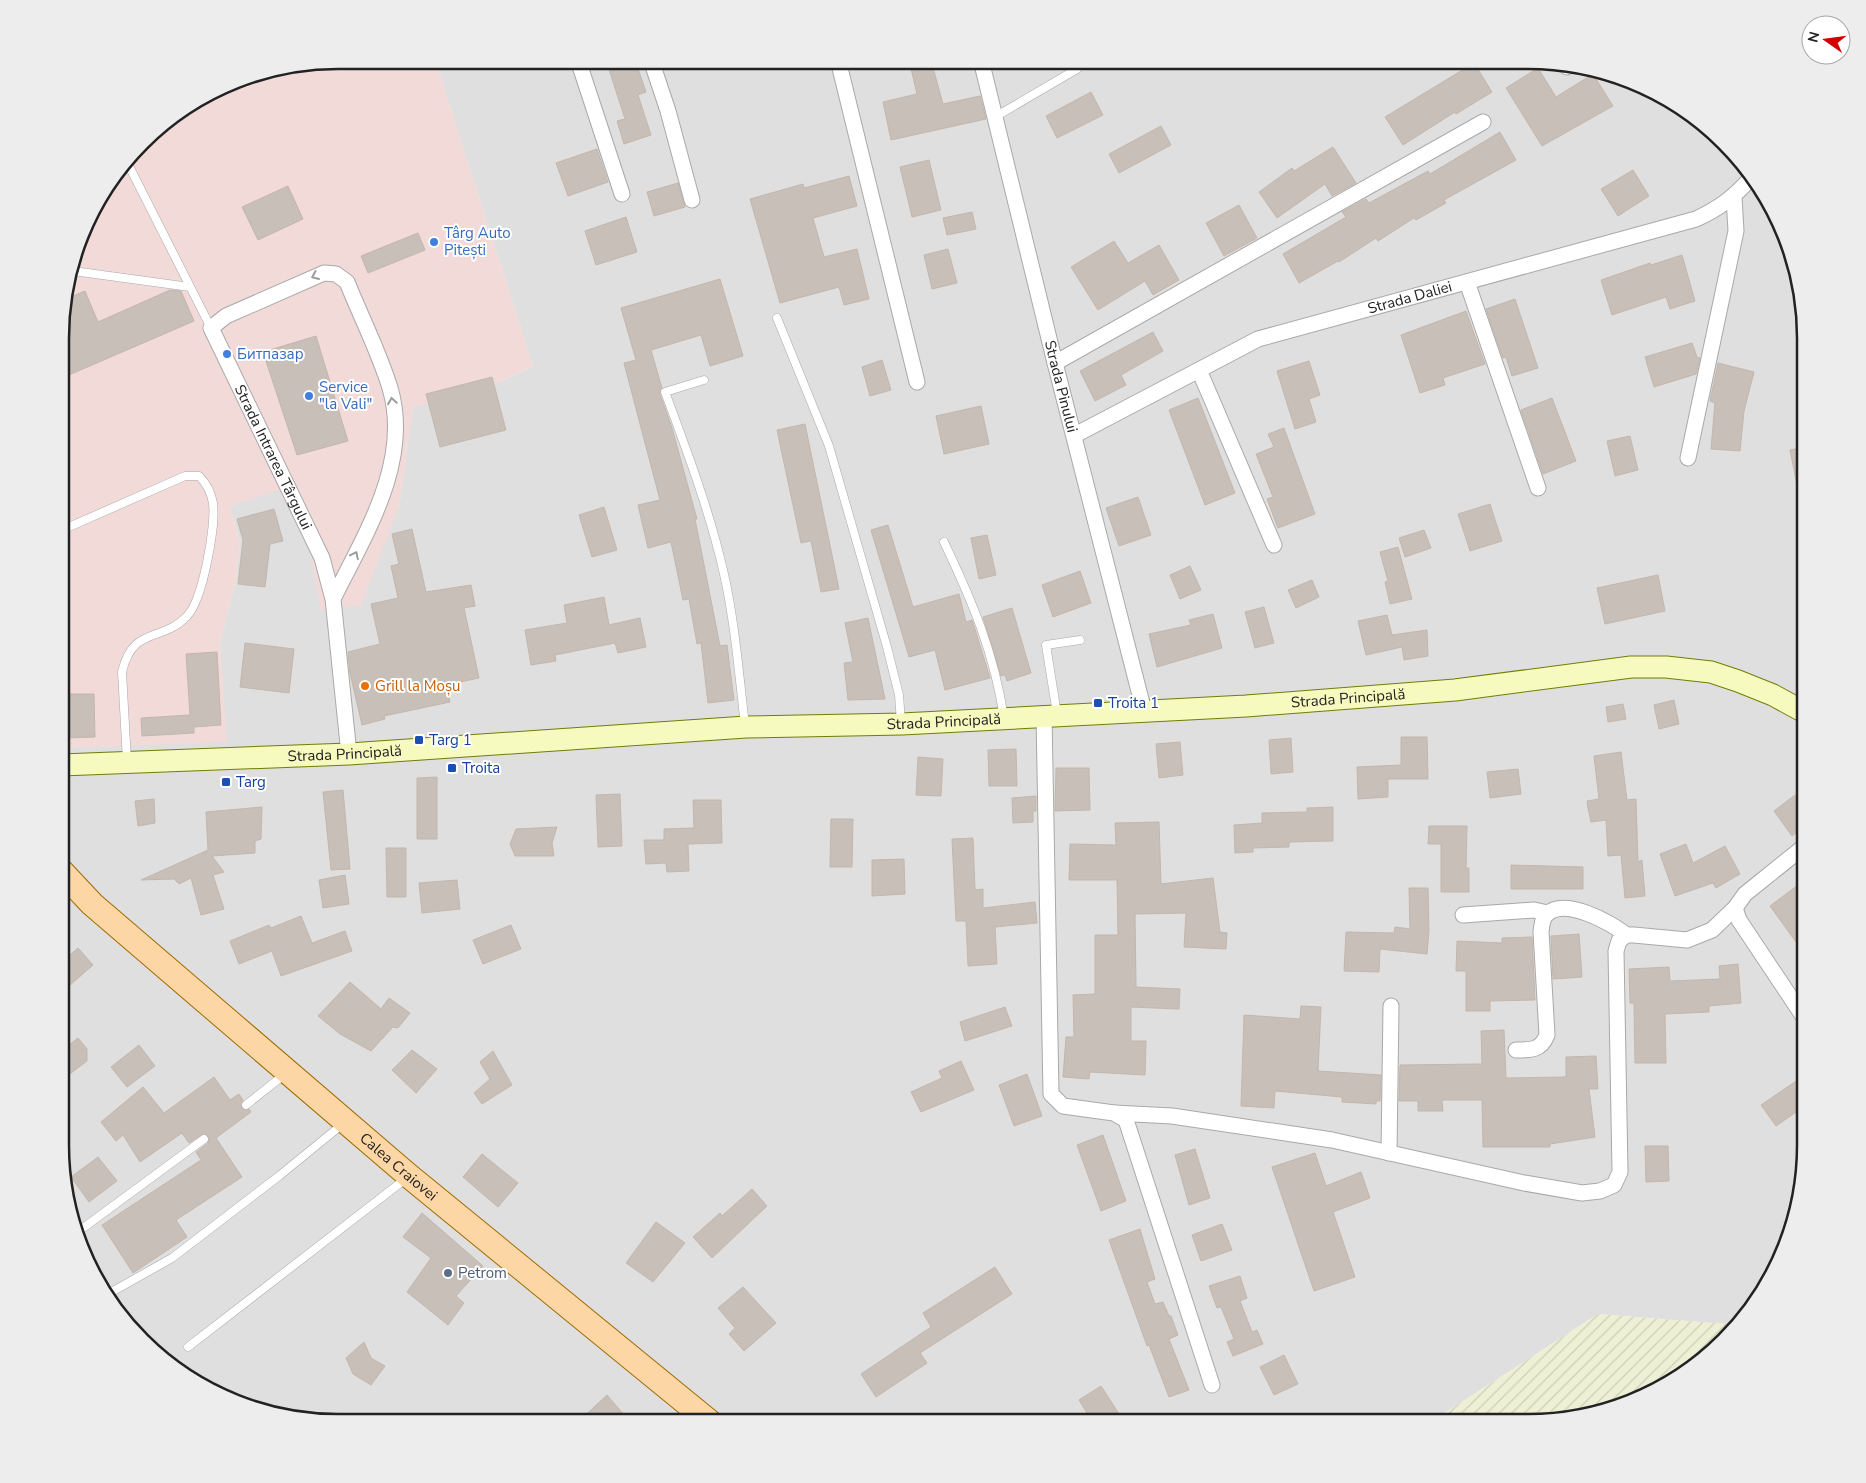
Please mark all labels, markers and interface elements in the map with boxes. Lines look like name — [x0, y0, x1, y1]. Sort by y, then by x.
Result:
north arrow — [1801, 15, 1851, 65]
text: N — [1803, 30, 1824, 44]
place label: Târg Auto Pitești — [444, 223, 511, 260]
marker: Târg Auto Pitești — [428, 236, 440, 248]
one-way arrow — [311, 270, 320, 281]
street label: Strada Daliei — [1365, 276, 1454, 319]
street label: Strada Pinului — [1040, 338, 1082, 435]
place label: Битпазар — [237, 344, 304, 364]
marker: Битпазар — [221, 348, 233, 360]
place label: Service "la Vali" — [319, 377, 372, 414]
street label: Strada Intrarea Târgului — [230, 381, 317, 533]
marker: Service "la Vali" — [303, 390, 315, 402]
one-way arrow — [387, 396, 398, 404]
one-way arrow — [349, 551, 359, 560]
place label: Grill la Moșu — [375, 676, 461, 696]
marker: Grill la Moșu — [359, 680, 371, 692]
street label: Strada Principală — [1290, 684, 1406, 713]
place label: Troita 1 — [1108, 693, 1159, 713]
marker: Troita 1 — [1092, 697, 1104, 709]
street label: Strada Principală — [886, 709, 1002, 734]
place label: Targ 1 — [429, 730, 472, 750]
marker: Targ 1 — [413, 734, 425, 746]
street label: Strada Principală — [287, 740, 403, 766]
place label: Troita — [462, 758, 500, 778]
marker: Troita — [446, 762, 458, 774]
place label: Targ — [236, 772, 266, 792]
marker: Targ — [220, 776, 232, 788]
street label: Calea Craiovei — [355, 1128, 442, 1205]
place label: Petrom — [458, 1263, 507, 1283]
marker: Petrom — [442, 1267, 454, 1279]

